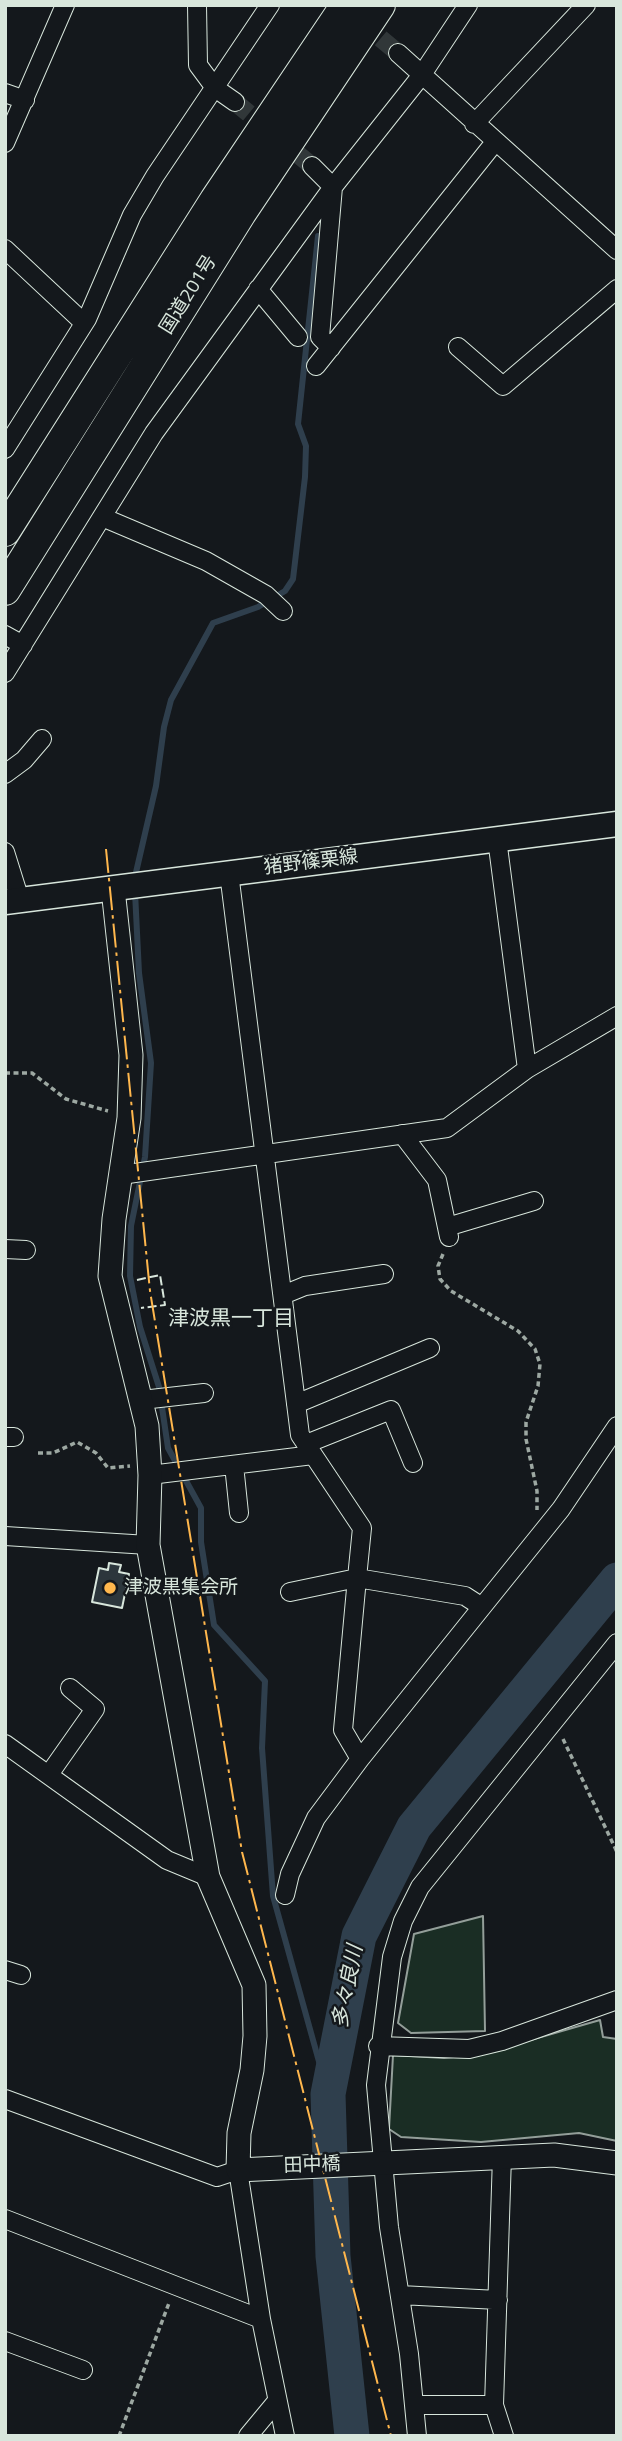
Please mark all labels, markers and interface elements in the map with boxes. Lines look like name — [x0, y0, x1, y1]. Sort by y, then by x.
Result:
street label: 国道201号 — [156, 251, 222, 339]
street label: 猪野篠栗線 — [262, 846, 360, 880]
district label: 津波黒一丁目 — [168, 1307, 294, 1333]
place label: 津波黒集会所 — [124, 1577, 238, 1599]
marker: 津波黒集会所 — [102, 1580, 118, 1596]
water label: 多々良川 — [329, 1943, 369, 2031]
street label: 田中橋 — [283, 2154, 341, 2178]

